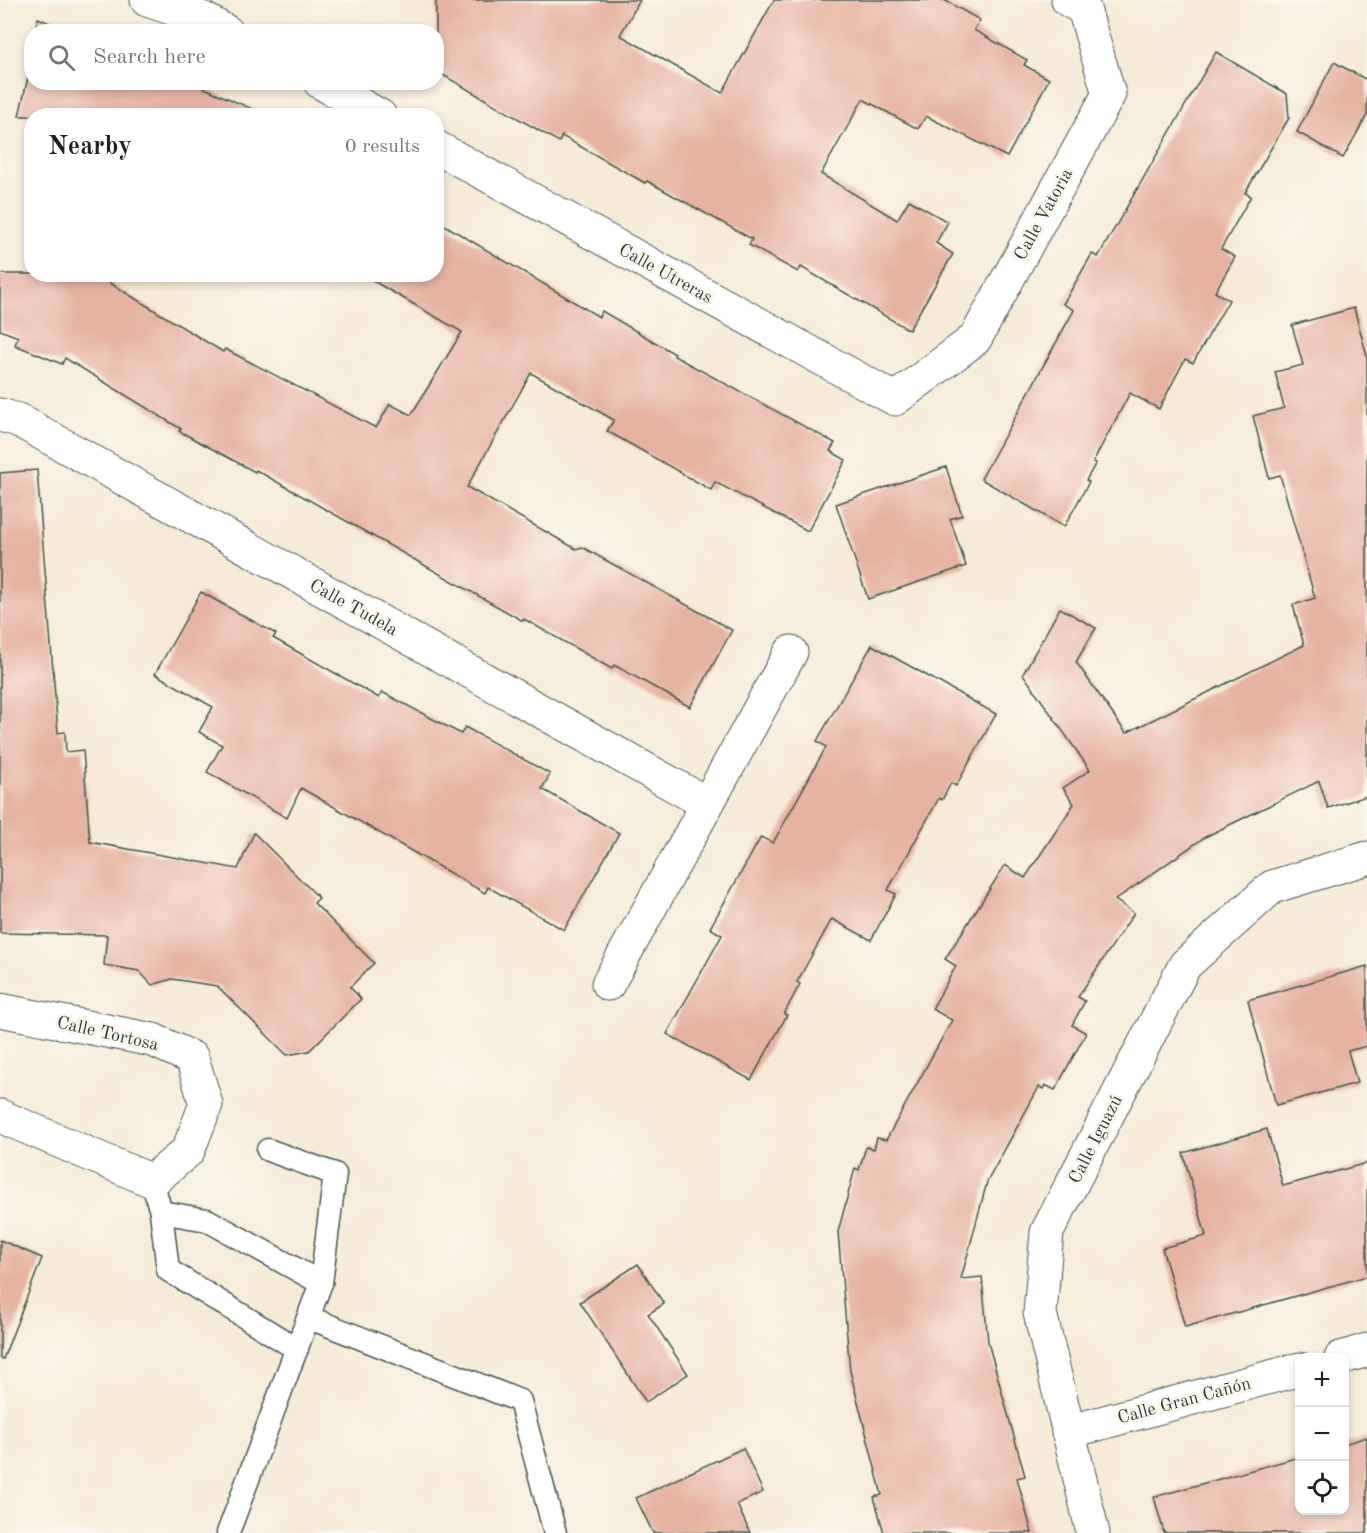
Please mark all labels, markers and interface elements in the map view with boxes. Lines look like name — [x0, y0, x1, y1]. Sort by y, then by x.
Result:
search box — [24, 24, 444, 90]
icon: search — [45, 41, 78, 74]
text: Search here — [93, 46, 206, 68]
text: Nearby — [48, 134, 132, 160]
text: 0 results — [345, 137, 420, 157]
street label: Calle Vatoria — [1011, 166, 1076, 263]
street label: Calle Utreras — [616, 241, 716, 307]
street label: Calle Tudela — [306, 576, 401, 640]
street label: Calle Tortosa — [55, 1014, 161, 1054]
street label: Calle Iguazú — [1066, 1092, 1126, 1187]
map controls — [1295, 1353, 1349, 1515]
button: + — [1295, 1353, 1349, 1407]
street label: Calle Gran Cañón — [1116, 1374, 1253, 1427]
button: − — [1295, 1407, 1349, 1461]
button: locate — [1295, 1461, 1349, 1515]

